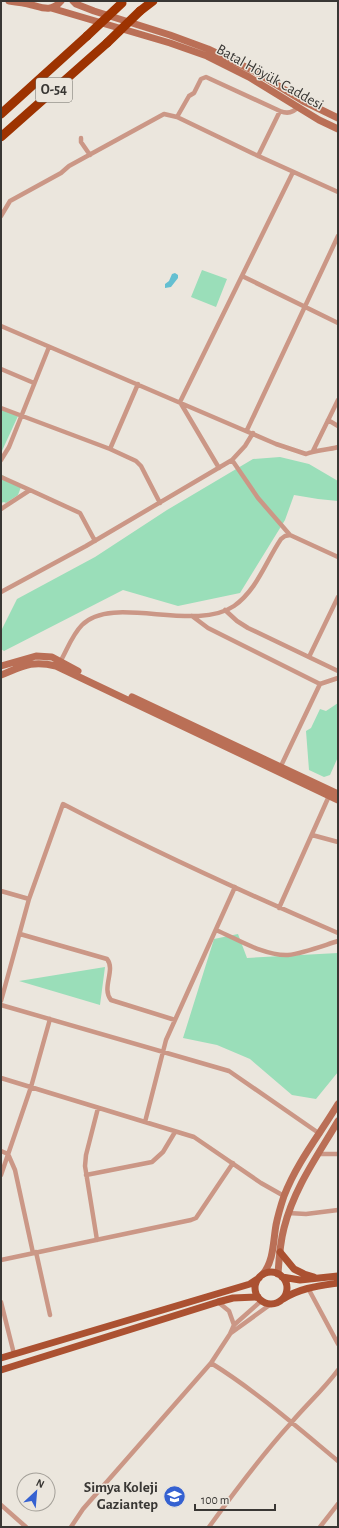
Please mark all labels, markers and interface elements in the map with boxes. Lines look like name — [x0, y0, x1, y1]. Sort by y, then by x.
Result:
street label: Batal Höyük Caddesi — [214, 41, 326, 113]
road number: O-54 — [36, 78, 72, 102]
north arrow — [16, 1472, 56, 1512]
text: N — [34, 1477, 46, 1490]
place label: Simya Koleji Gaziantep — [84, 1480, 158, 1512]
school or university icon: Simya Koleji Gaziantep — [161, 1483, 187, 1509]
scale bar — [195, 1486, 275, 1512]
text: 100 m — [201, 1494, 229, 1506]

